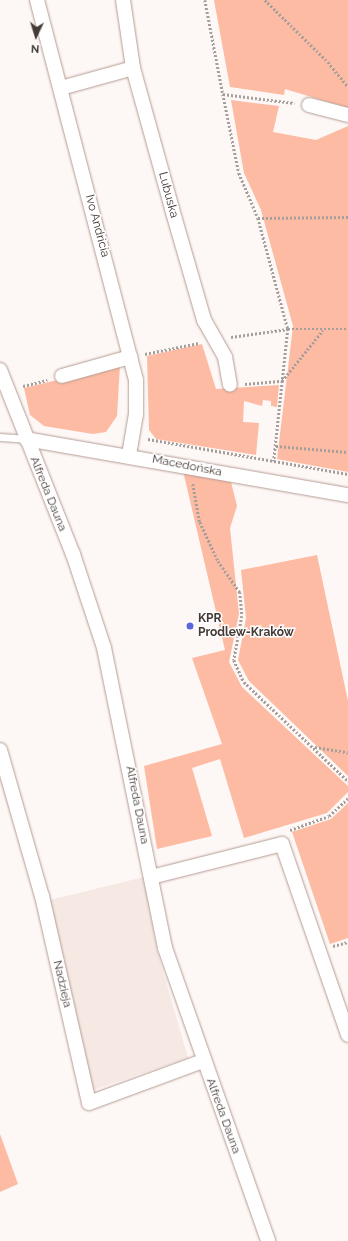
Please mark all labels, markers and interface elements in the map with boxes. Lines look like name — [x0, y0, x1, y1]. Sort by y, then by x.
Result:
north arrow — [16, 16, 56, 56]
text: N — [30, 42, 40, 55]
street label: Lubuska — [155, 170, 181, 220]
street label: Ivo Andricia — [82, 193, 112, 259]
street label: Macedońska — [151, 452, 223, 480]
street label: Alfreda Dauna — [26, 455, 70, 533]
place label: KPR Prodlew-Kraków — [198, 612, 294, 640]
marker: KPR Prodlew-Kraków — [185, 621, 195, 631]
street label: Alfreda Dauna — [122, 765, 152, 845]
street label: Nadzieja — [50, 959, 74, 1009]
street label: Alfreda Dauna — [203, 1076, 243, 1156]

